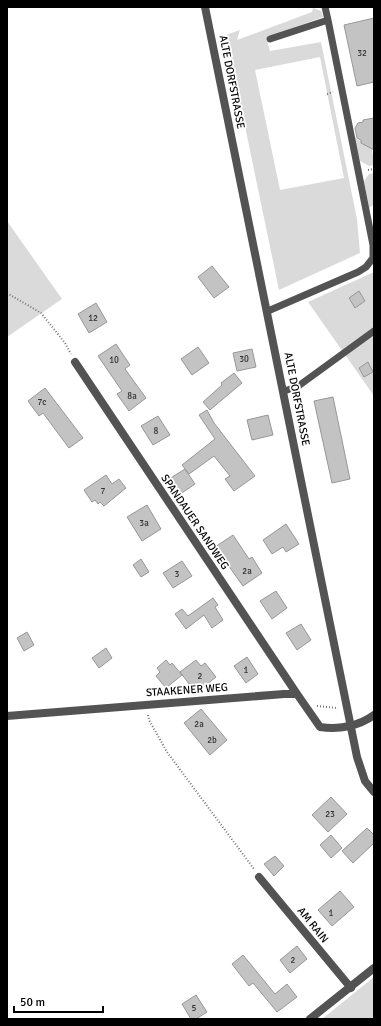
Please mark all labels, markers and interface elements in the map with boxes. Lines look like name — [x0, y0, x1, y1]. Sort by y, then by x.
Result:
street label: ALTE DORFSTRASSE — [217, 34, 247, 130]
house number: 32 — [357, 48, 367, 59]
house number: 12 — [88, 313, 98, 324]
street label: ALTE DORFSTRASSE — [282, 351, 312, 447]
house number: 30 — [239, 354, 249, 365]
house number: 10 — [109, 355, 119, 366]
house number: 8a — [127, 391, 137, 402]
house number: 7c — [37, 397, 47, 408]
house number: 8 — [154, 426, 159, 437]
street label: SPANDAUER SANDWEG — [158, 472, 232, 572]
house number: 7 — [101, 486, 106, 497]
house number: 3a — [139, 518, 149, 529]
house number: 2a — [242, 566, 252, 577]
house number: 3 — [175, 569, 180, 580]
house number: 1 — [244, 665, 249, 676]
house number: 2 — [198, 671, 203, 682]
street label: STAAKENER WEG — [146, 681, 228, 699]
house number: 2a — [194, 719, 204, 730]
house number: 2b — [207, 735, 217, 746]
house number: 23 — [325, 809, 335, 820]
street label: AM RAIN — [295, 905, 331, 945]
house number: 1 — [329, 908, 334, 919]
house number: 2 — [291, 955, 296, 966]
scale bar — [14, 988, 103, 1014]
text: 50 m — [20, 995, 45, 1010]
house number: 5 — [192, 1003, 197, 1014]

